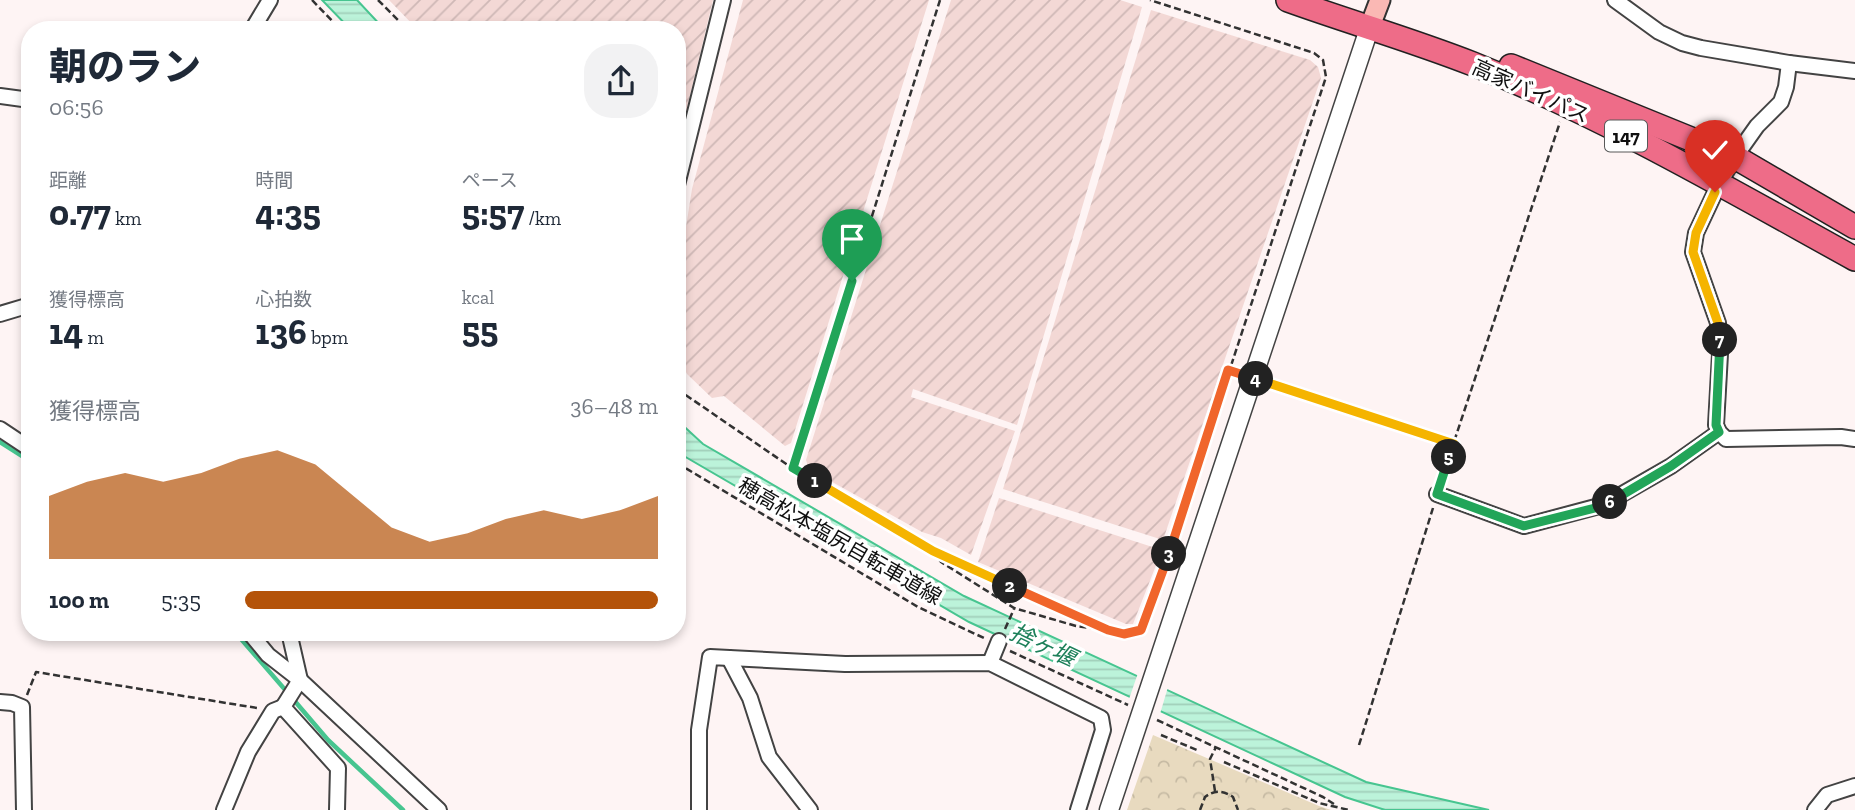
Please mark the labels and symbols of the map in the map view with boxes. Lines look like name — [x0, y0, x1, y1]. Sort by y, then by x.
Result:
street label: 高家バイパス — [1469, 54, 1593, 128]
road number: 147 — [1605, 120, 1647, 152]
pin — [1685, 120, 1745, 192]
pin — [822, 209, 882, 281]
pin: 7 — [1702, 322, 1738, 358]
pin: 4 — [1238, 362, 1274, 396]
pin: 5 — [1432, 440, 1466, 475]
pin: 1 — [798, 463, 832, 498]
street label: 穂高松本塩尻自転車道線 — [734, 472, 946, 610]
pin: 6 — [1592, 484, 1628, 520]
pin: 3 — [1152, 536, 1186, 572]
pin: 2 — [992, 568, 1028, 604]
water label: 捨ヶ堰 — [1006, 618, 1084, 674]

